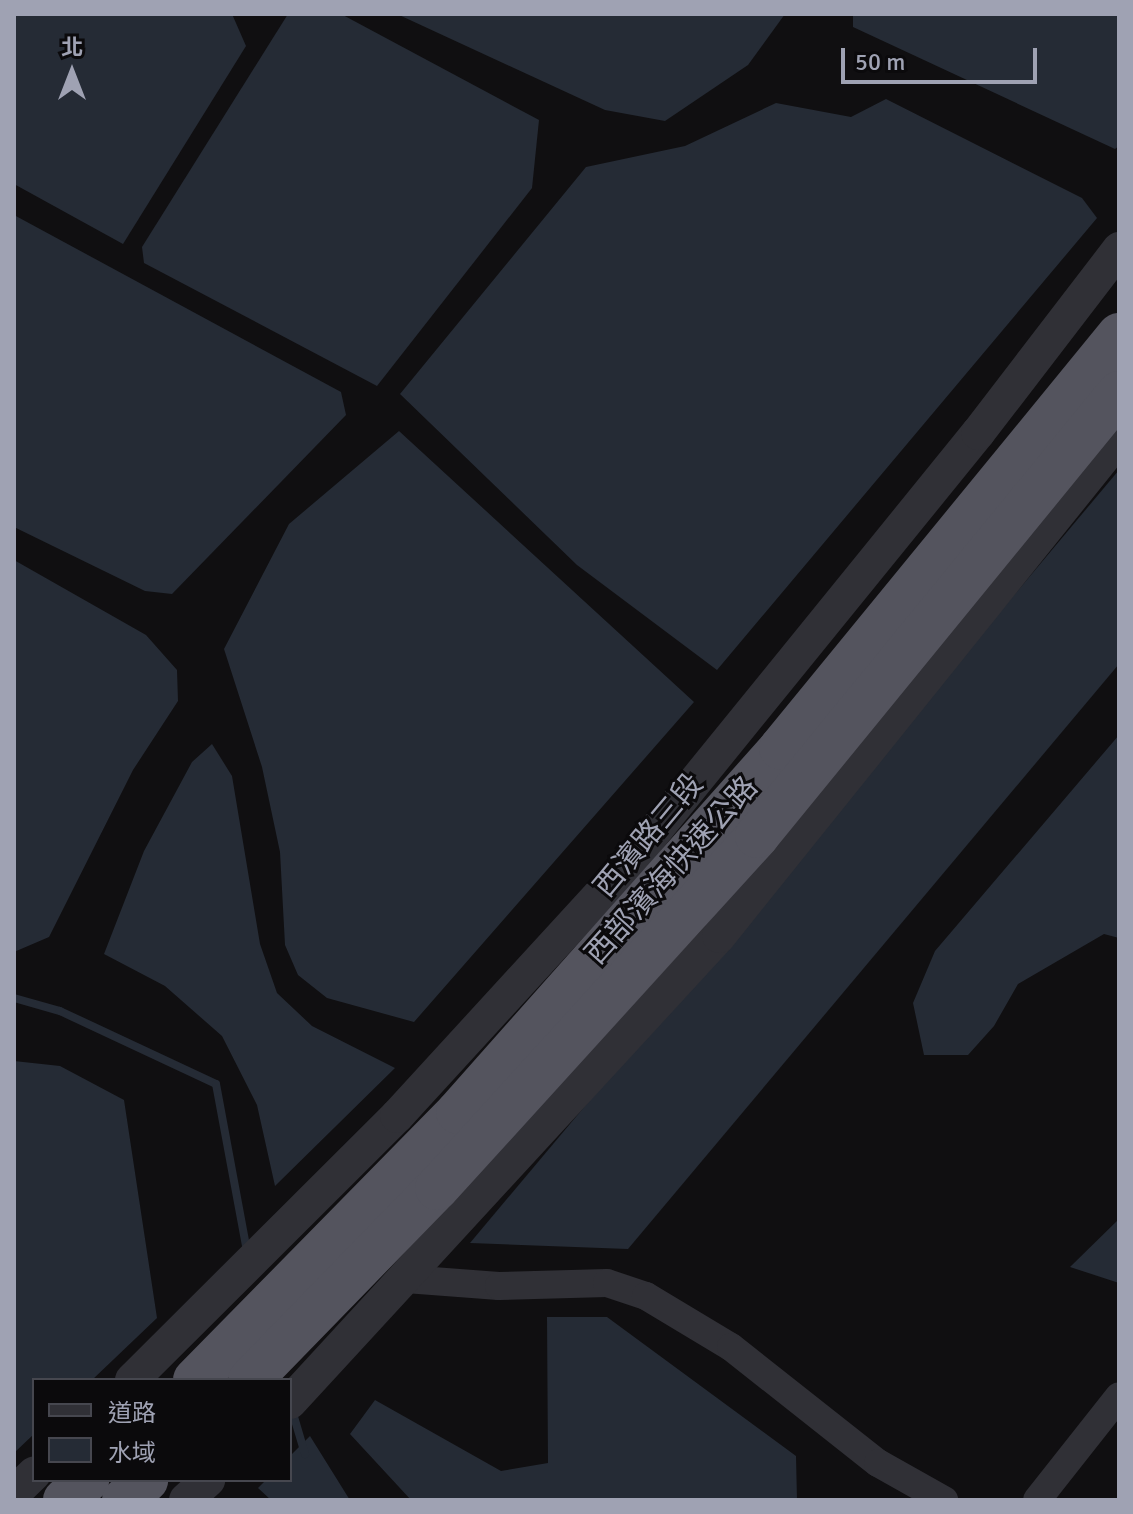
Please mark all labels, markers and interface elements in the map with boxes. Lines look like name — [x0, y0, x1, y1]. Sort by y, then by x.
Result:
north arrow — [32, 32, 112, 112]
scale bar — [845, 32, 1041, 82]
text: 北 — [61, 34, 83, 61]
text: 50 m — [855, 47, 905, 77]
street label: 西濱路三段 — [587, 767, 711, 905]
street label: 西部濱海快速公路 — [578, 770, 766, 972]
legend — [32, 1378, 292, 1482]
text: 道路 — [108, 1398, 156, 1428]
text: 水域 — [108, 1438, 156, 1468]

